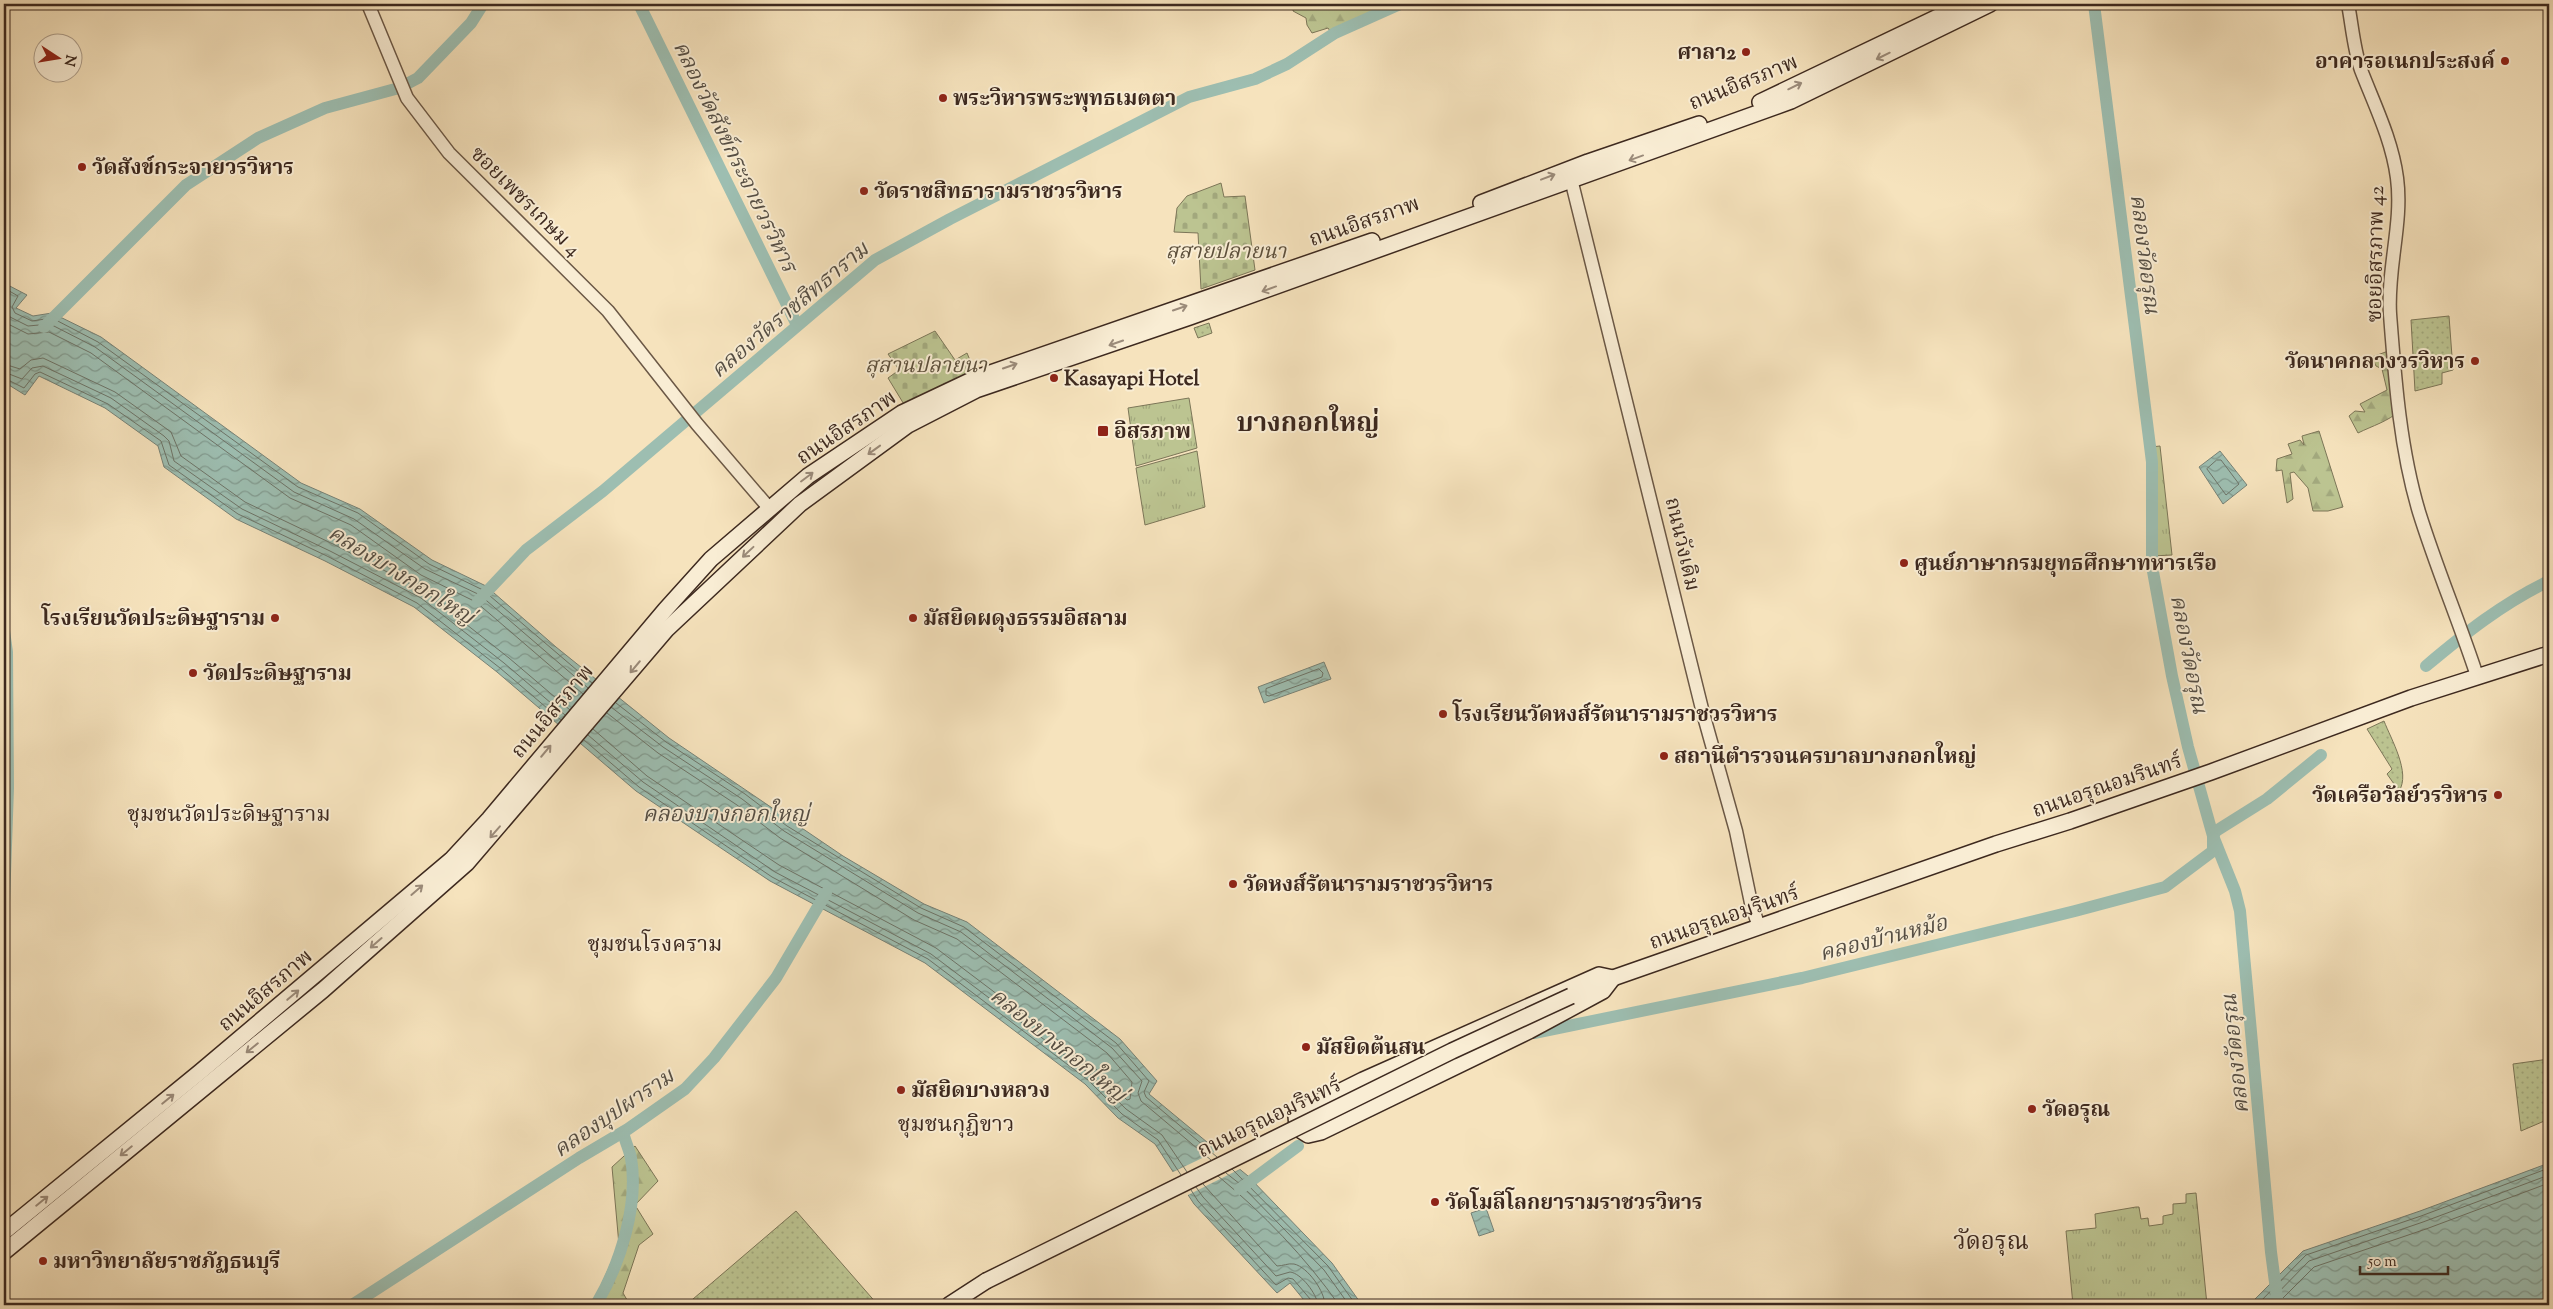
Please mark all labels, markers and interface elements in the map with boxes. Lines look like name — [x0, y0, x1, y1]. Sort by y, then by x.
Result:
north arrow — [32, 32, 82, 82]
water label: คลองวัดสังข์กระจายวรวิหาร — [663, 36, 804, 280]
place label: ศาลา2 — [1677, 39, 1736, 69]
marker: ศาลา2 — [1740, 46, 1752, 58]
street label: ถนนอิสรภาพ — [1685, 48, 1803, 119]
place label: อาคารอเนกประสงค์ — [2315, 48, 2496, 78]
one-way arrow — [1876, 52, 1891, 61]
text: N — [58, 53, 80, 68]
marker: อาคารอเนกประสงค์ — [2499, 55, 2511, 67]
one-way arrow — [1787, 81, 1802, 90]
place label: พระวิหารพระพุทธเมตตา — [953, 85, 1176, 115]
marker: พระวิหารพระพุทธเมตตา — [937, 92, 949, 104]
street label: ซอยเพชรเกษม 4 — [462, 140, 587, 265]
place label: วัดสังข์กระจายวรวิหาร — [92, 154, 294, 184]
one-way arrow — [1629, 154, 1644, 163]
marker: วัดสังข์กระจายวรวิหาร — [76, 161, 88, 173]
one-way arrow — [1540, 172, 1555, 181]
place label: วัดราชสิทธารามราชวรวิหาร — [874, 178, 1123, 208]
marker: วัดราชสิทธารามราชวรวิหาร — [858, 185, 870, 197]
street label: ซอยอิสรภาพ 42 — [2361, 185, 2393, 323]
street label: ถนนอิสรภาพ — [1305, 190, 1424, 256]
water label: คลองวัดอรุณ — [2120, 193, 2166, 317]
water label: คลองวัดราชสิทธาราม — [705, 234, 878, 387]
park label: สุสายปลายนา — [1166, 238, 1287, 268]
one-way arrow — [1262, 285, 1277, 294]
one-way arrow — [1172, 302, 1188, 312]
one-way arrow — [1108, 338, 1124, 348]
place label: วัดนาคกลางวรวิหาร — [2285, 348, 2465, 378]
park label: สุสานปลายนา — [865, 352, 988, 382]
marker: วัดนาคกลางวรวิหาร — [2469, 355, 2481, 367]
one-way arrow — [1002, 361, 1018, 371]
place label: Kasayapi Hotel — [1064, 365, 1199, 395]
marker: Kasayapi Hotel — [1048, 372, 1060, 384]
street label: ถนนอิสรภาพ — [791, 384, 903, 473]
district label: บางกอกใหญ่ — [1237, 404, 1379, 443]
place label: อิสรภาพ — [1114, 418, 1191, 448]
marker: อิสรภาพ — [1096, 424, 1110, 438]
one-way arrow — [867, 445, 881, 455]
one-way arrow — [800, 472, 813, 483]
street label: ถนนวังเดิม — [1656, 495, 1706, 594]
water label: คลองบางกอกใหญ่ — [321, 517, 483, 636]
one-way arrow — [742, 546, 754, 558]
place label: ศูนย์ภาษากรมยุทธศึกษาทหารเรือ — [1914, 550, 2217, 580]
marker: ศูนย์ภาษากรมยุทธศึกษาทหารเรือ — [1898, 557, 1910, 569]
water label: คลองวัดอรุณ — [2160, 592, 2214, 717]
place label: โรงเรียนวัดประดิษฐาราม — [41, 603, 265, 635]
place label: มัสยิดผดุงธรรมอิสลาม — [923, 605, 1128, 635]
marker: โรงเรียนวัดประดิษฐาราม — [269, 612, 281, 624]
marker: มัสยิดผดุงธรรมอิสลาม — [907, 612, 919, 624]
street label: ถนนอิสรภาพ — [505, 659, 602, 766]
place label: วัดประดิษฐาราม — [203, 660, 352, 690]
one-way arrow — [630, 660, 641, 673]
marker: วัดประดิษฐาราม — [187, 667, 199, 679]
place label: โรงเรียนวัดหงส์รัตนารามราชวรวิหาร — [1452, 699, 1778, 731]
marker: โรงเรียนวัดหงส์รัตนารามราชวรวิหาร — [1437, 708, 1449, 720]
place label: สถานีตำรวจนครบาลบางกอกใหญ่ — [1674, 741, 1976, 773]
one-way arrow — [540, 745, 552, 758]
street label: ถนนอรุณอมรินทร์ — [2029, 747, 2188, 827]
marker: สถานีตำรวจนครบาลบางกอกใหญ่ — [1658, 750, 1670, 762]
place label: วัดเครือวัลย์วรวิหาร — [2312, 782, 2488, 812]
marker: วัดเครือวัลย์วรวิหาร — [2492, 789, 2504, 801]
water label: คลองบางกอกใหญ่ — [642, 798, 813, 832]
district label: ชุมชนวัดประดิษฐาราม — [127, 800, 331, 832]
one-way arrow — [489, 826, 500, 839]
place label: วัดหงส์รัตนารามราชวรวิหาร — [1243, 871, 1493, 901]
marker: วัดหงส์รัตนารามราชวรวิหาร — [1227, 878, 1239, 890]
street label: ถนนอรุณอมรินทร์ — [1646, 879, 1805, 959]
one-way arrow — [410, 884, 423, 896]
water label: คลองบ้านหม้อ — [1816, 908, 1952, 971]
district label: ชุมชนโรงคราม — [588, 929, 722, 962]
one-way arrow — [370, 938, 383, 949]
street label: ถนนอิสรภาพ — [213, 943, 320, 1040]
water label: คลองบางกอกใหญ่ — [982, 980, 1136, 1113]
one-way arrow — [286, 990, 299, 1001]
water label: คลองวัดอรุณ — [2215, 991, 2259, 1115]
place label: มัสยิดต้นสน — [1316, 1034, 1425, 1064]
marker: มัสยิดต้นสน — [1300, 1041, 1312, 1053]
one-way arrow — [246, 1043, 259, 1054]
water label: คลองบุปผาราม — [548, 1061, 683, 1167]
street label: ถนนอรุณอมรินทร์ — [1193, 1070, 1348, 1167]
place label: มัสยิดบางหลวง — [911, 1077, 1050, 1107]
marker: มัสยิดบางหลวง — [895, 1084, 907, 1096]
one-way arrow — [161, 1093, 174, 1104]
place label: วัดอรุณ — [2042, 1096, 2111, 1126]
marker: วัดอรุณ — [2026, 1103, 2038, 1115]
district label: ชุมชนกุฎิขาว — [898, 1110, 1014, 1142]
one-way arrow — [120, 1146, 133, 1157]
place label: วัดโมลีโลกยารามราชวรวิหาร — [1445, 1187, 1703, 1219]
one-way arrow — [35, 1196, 48, 1207]
marker: วัดโมลีโลกยารามราชวรวิหาร — [1429, 1196, 1441, 1208]
district label: วัดอรุณ — [1953, 1226, 2029, 1260]
scale bar — [2360, 1244, 2448, 1276]
place label: มหาวิทยาลัยราชภัฏธนบุรี — [53, 1248, 280, 1278]
text: 50 m — [2367, 1252, 2397, 1273]
marker: มหาวิทยาลัยราชภัฏธนบุรี — [37, 1255, 49, 1267]

